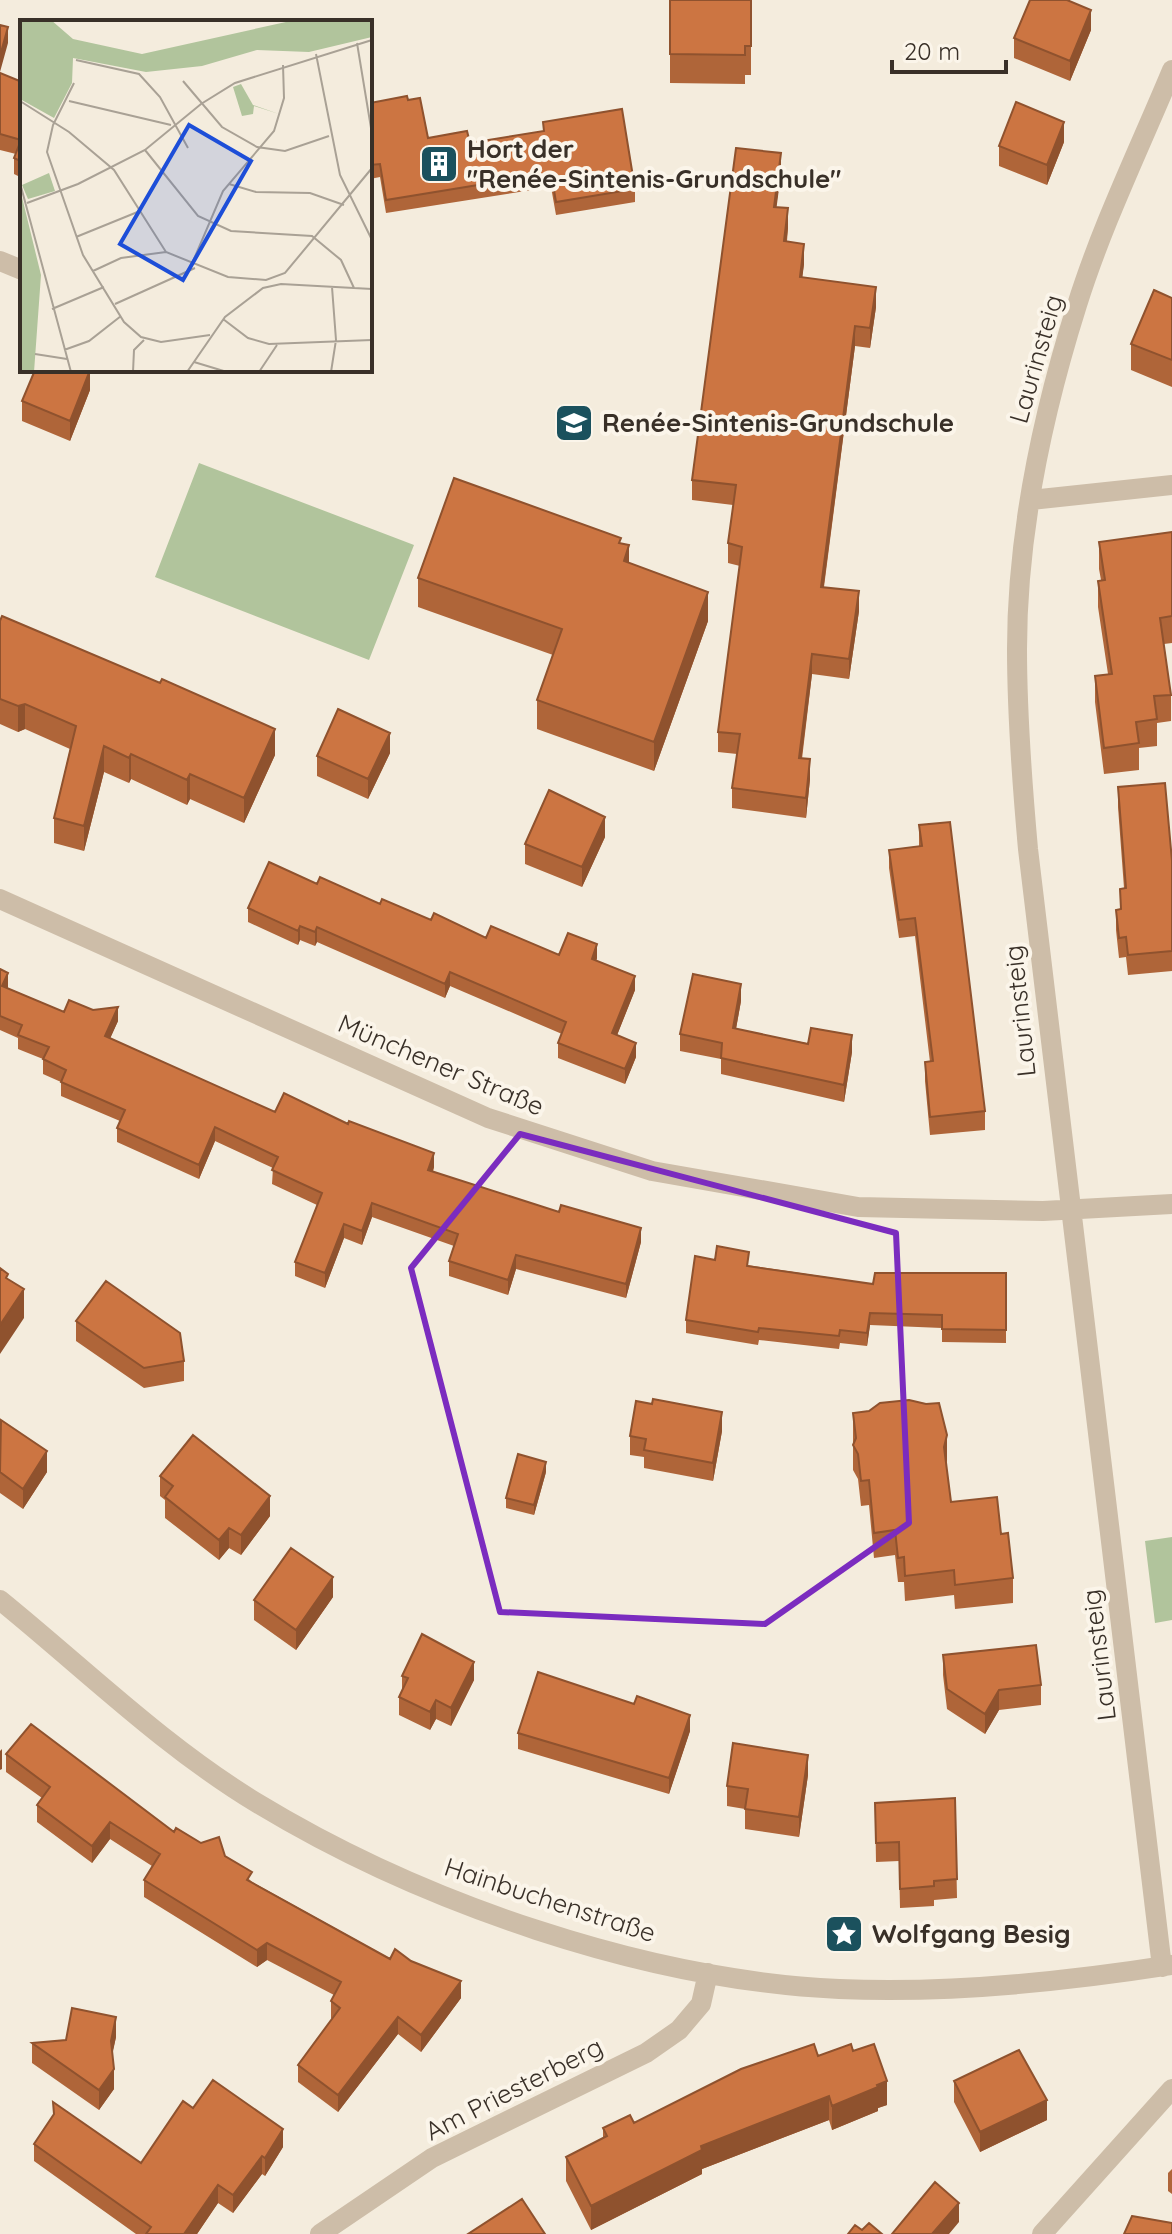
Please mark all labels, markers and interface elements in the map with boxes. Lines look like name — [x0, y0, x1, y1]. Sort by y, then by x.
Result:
inset map — [20, 20, 372, 372]
scale bar — [892, 24, 1006, 74]
text: 20 m — [904, 36, 960, 66]
place label: Hort der "Renée-Sintenis-Grundschule" — [467, 132, 841, 195]
building icon: Hort der "Renée-Sintenis-Grundschule" — [418, 143, 460, 185]
street label: Laurinsteig — [1001, 291, 1070, 427]
school or university icon: Renée-Sintenis-Grundschule — [553, 402, 595, 444]
place label: Renée-Sintenis-Grundschule — [602, 406, 954, 439]
street label: Laurinsteig — [996, 944, 1043, 1078]
street label: Münchener Straße — [333, 1006, 549, 1123]
street label: Laurinsteig — [1074, 1587, 1123, 1723]
street label: Hainbuchenstraße — [440, 1850, 660, 1949]
place icon: Wolfgang Besig — [823, 1913, 865, 1955]
place label: Wolfgang Besig — [872, 1917, 1070, 1950]
street label: Am Priesterberg — [419, 2030, 608, 2148]

